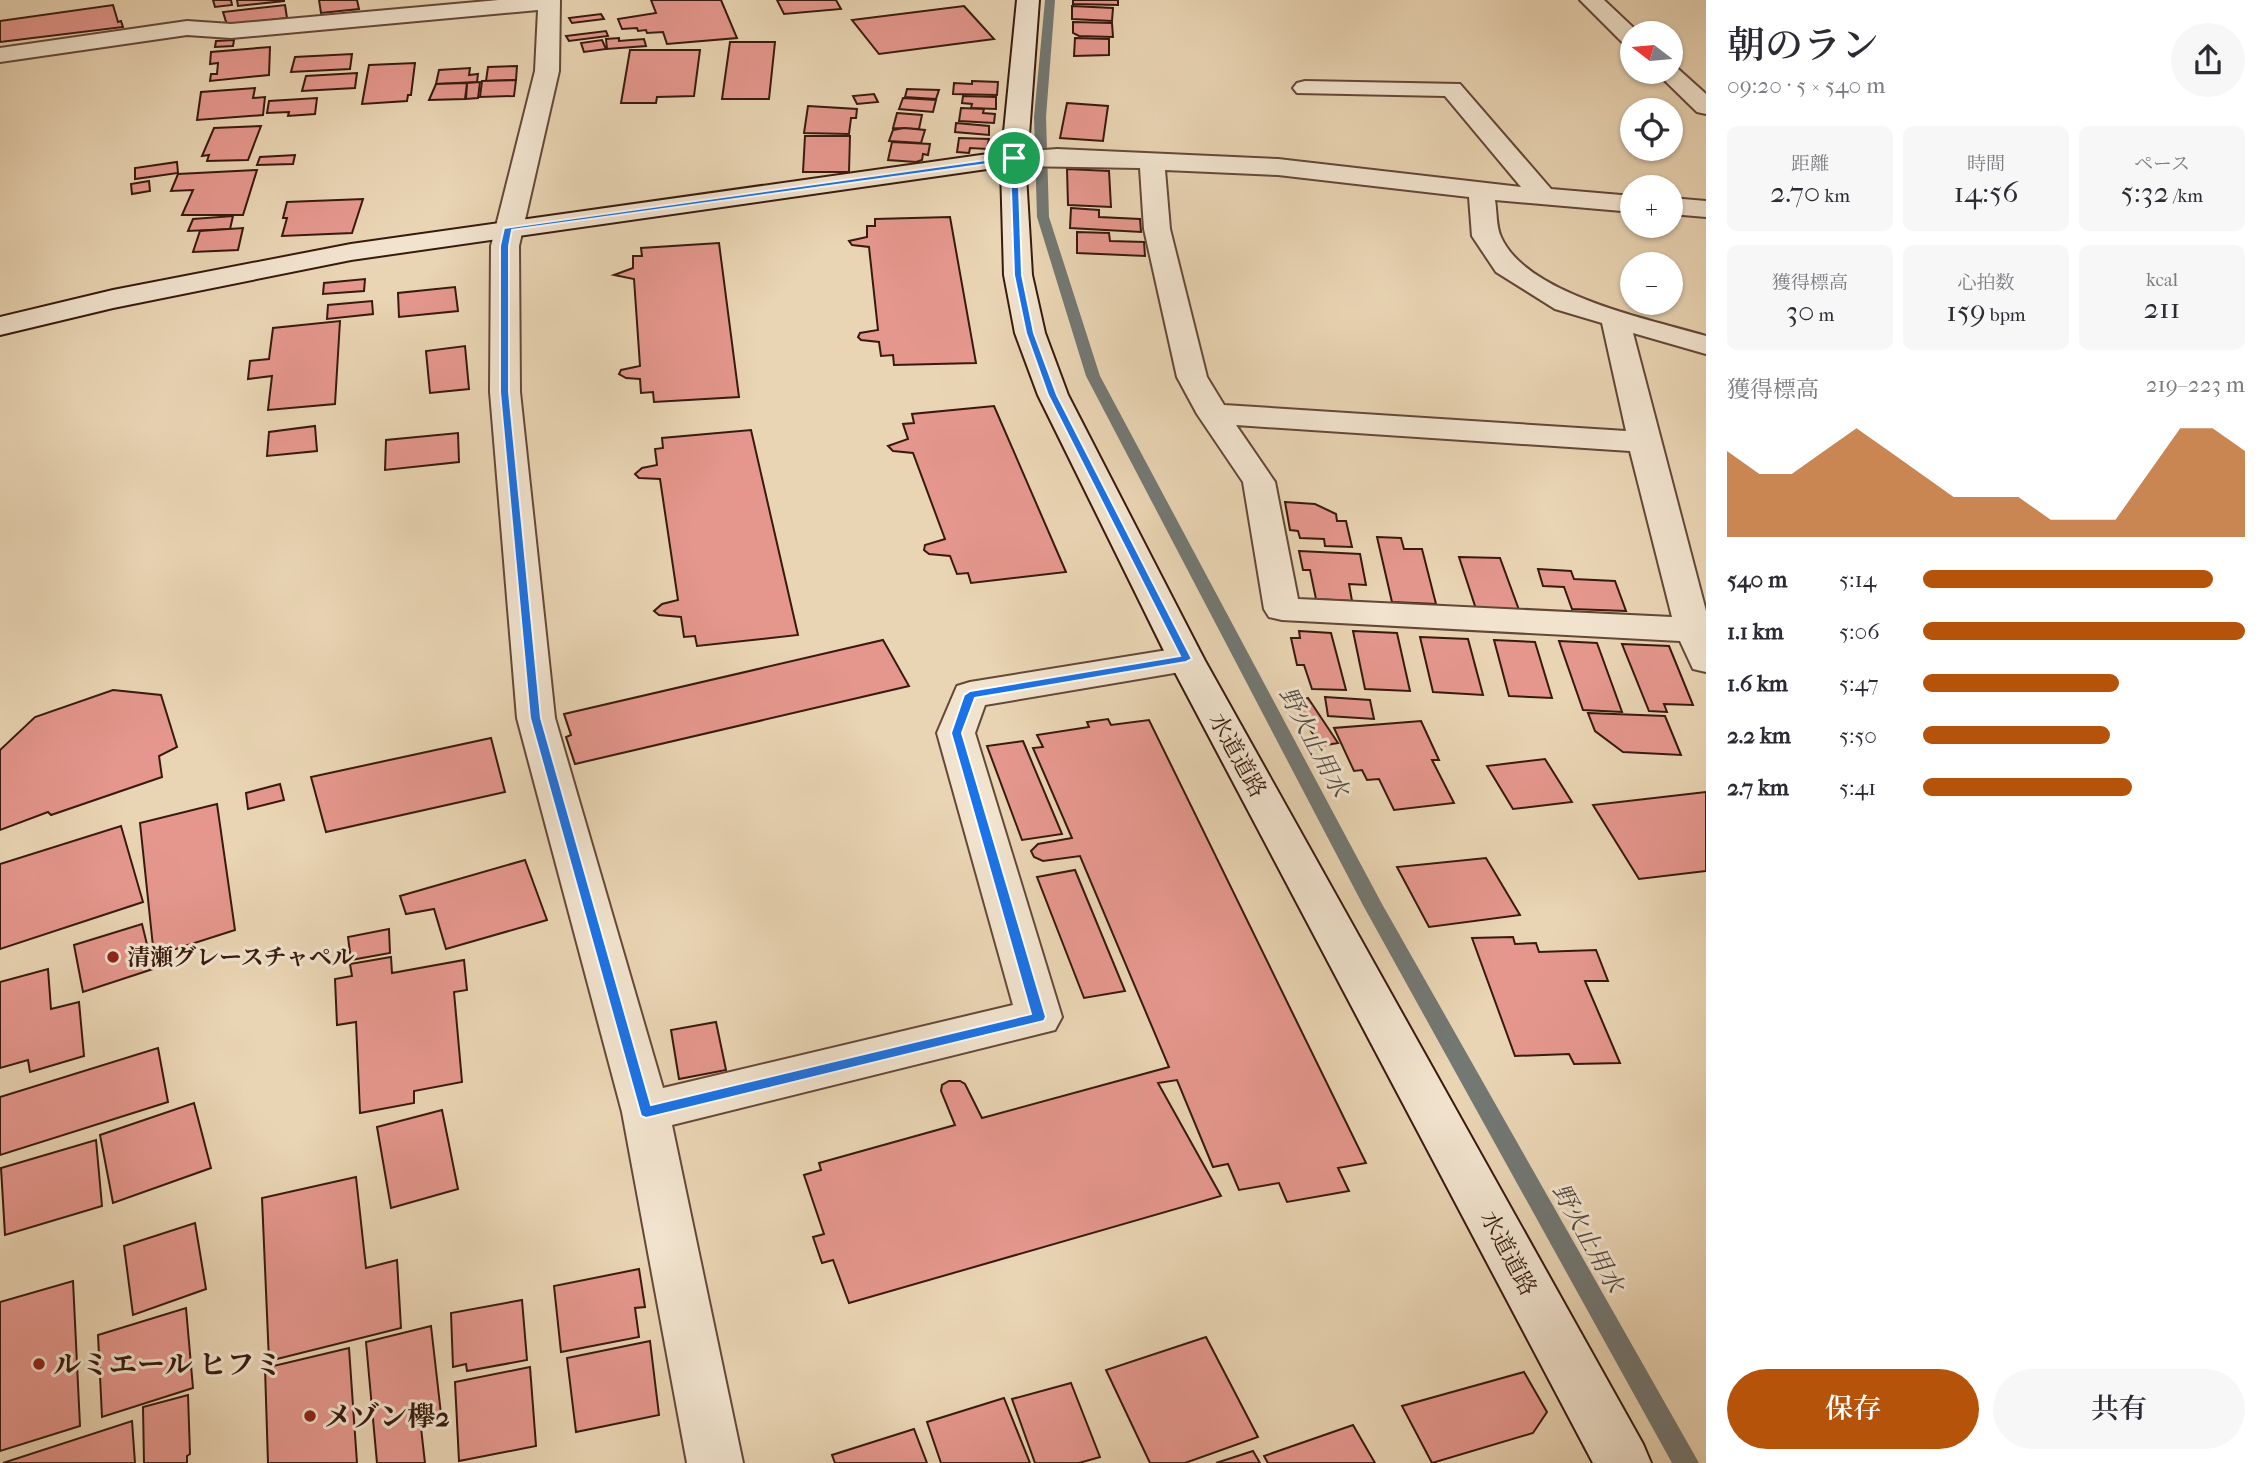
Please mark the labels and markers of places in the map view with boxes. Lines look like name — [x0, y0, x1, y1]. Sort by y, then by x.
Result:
pin — [984, 128, 1044, 188]
place label: 清瀬グレースチャペル — [127, 944, 355, 971]
marker: 清瀬グレースチャペル — [105, 949, 121, 965]
place label: ルミエール ヒフミ — [53, 1348, 282, 1381]
marker: ルミエール ヒフミ — [31, 1356, 47, 1372]
place label: メゾン欅2 — [324, 1400, 450, 1433]
marker: メゾン欅2 — [302, 1408, 318, 1424]

